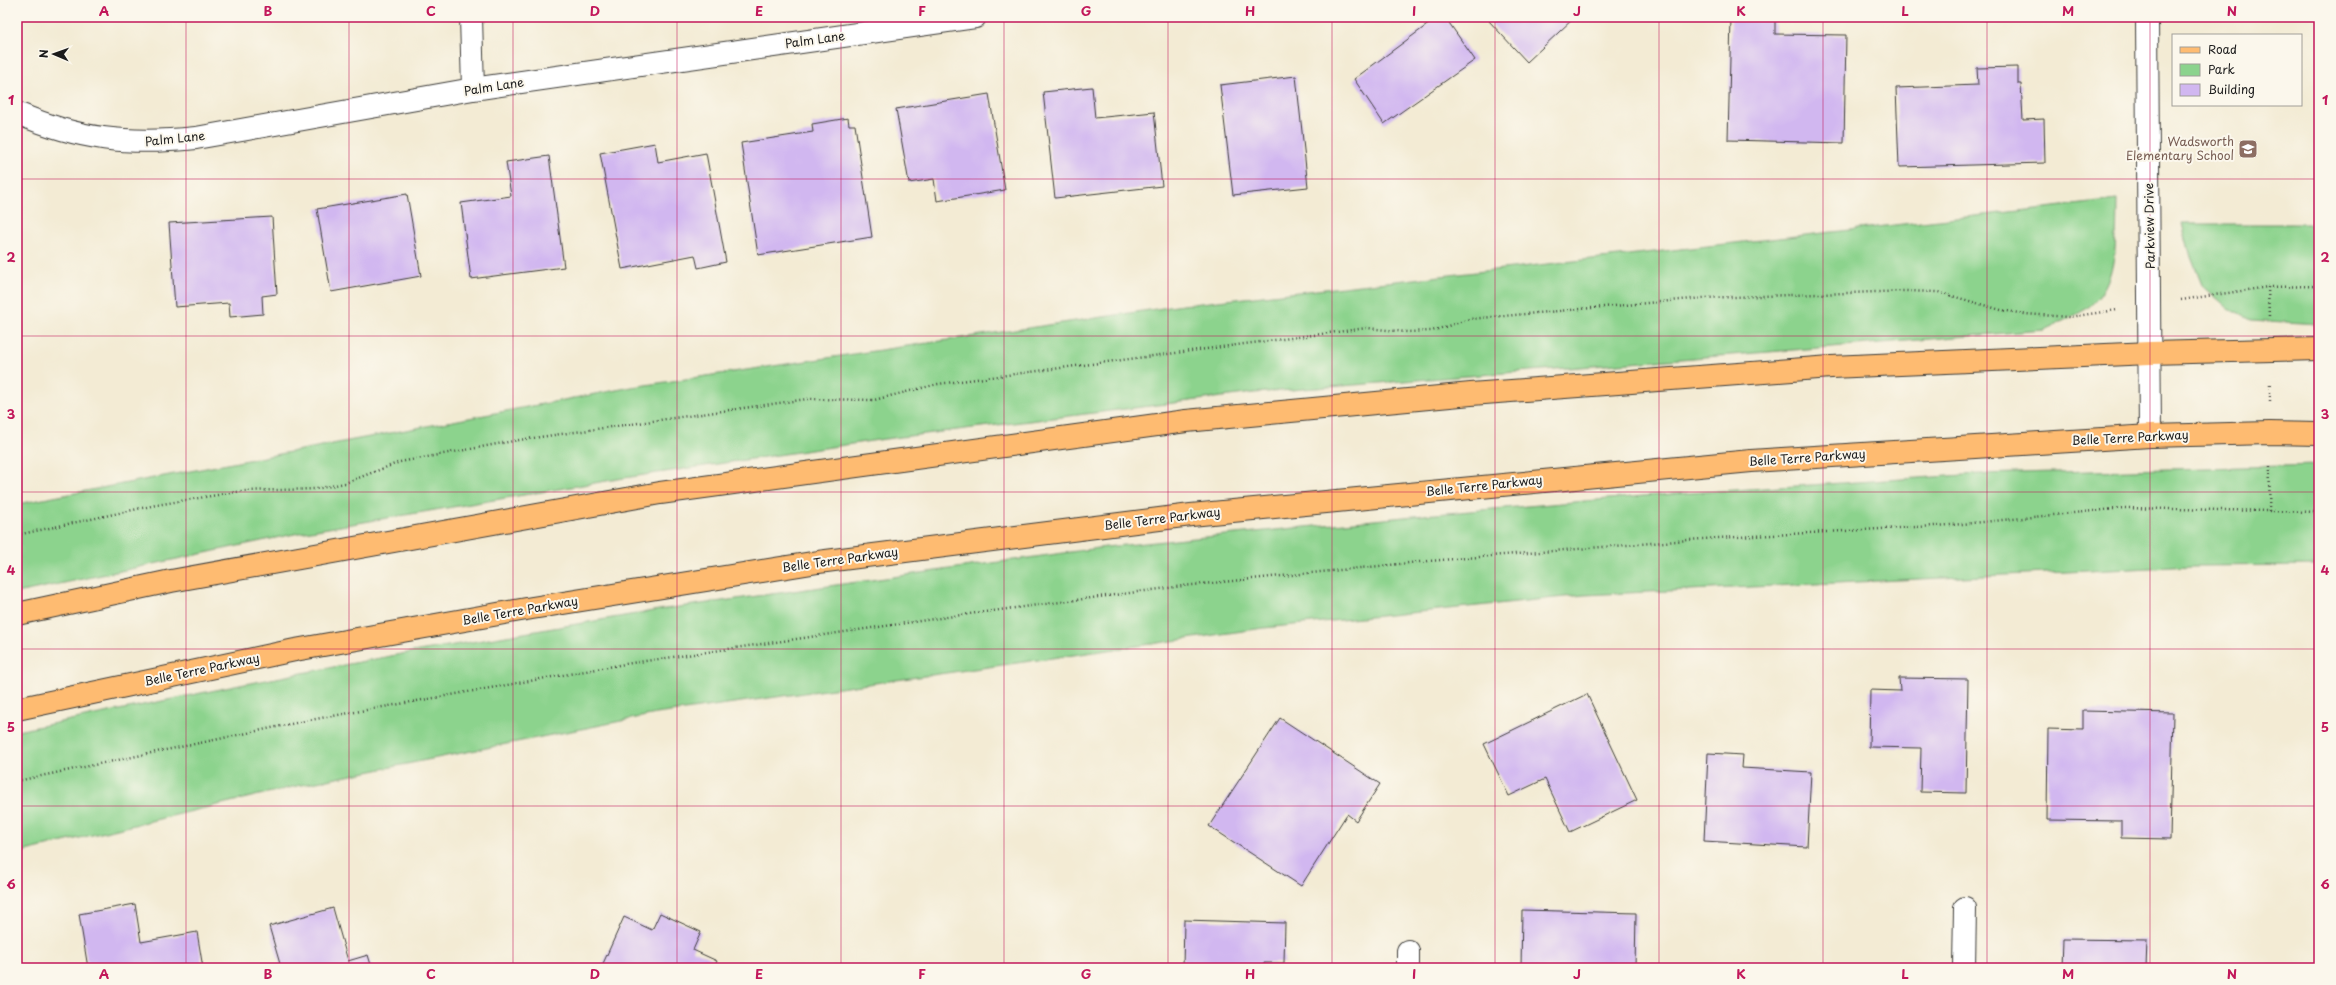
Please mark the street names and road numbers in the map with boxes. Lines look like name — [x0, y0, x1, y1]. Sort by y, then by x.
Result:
street label: Palm Lane — [784, 26, 846, 52]
street label: Palm Lane — [463, 72, 525, 100]
street label: Palm Lane — [144, 126, 206, 150]
street label: Parkview Drive — [2139, 183, 2159, 269]
street label: Belle Terre Parkway — [2071, 425, 2189, 449]
street label: Belle Terre Parkway — [1748, 444, 1866, 470]
street label: Belle Terre Parkway — [1425, 470, 1543, 500]
street label: Belle Terre Parkway — [1103, 502, 1221, 534]
street label: Belle Terre Parkway — [781, 542, 899, 576]
street label: Belle Terre Parkway — [461, 591, 579, 629]
street label: Belle Terre Parkway — [143, 648, 261, 690]

